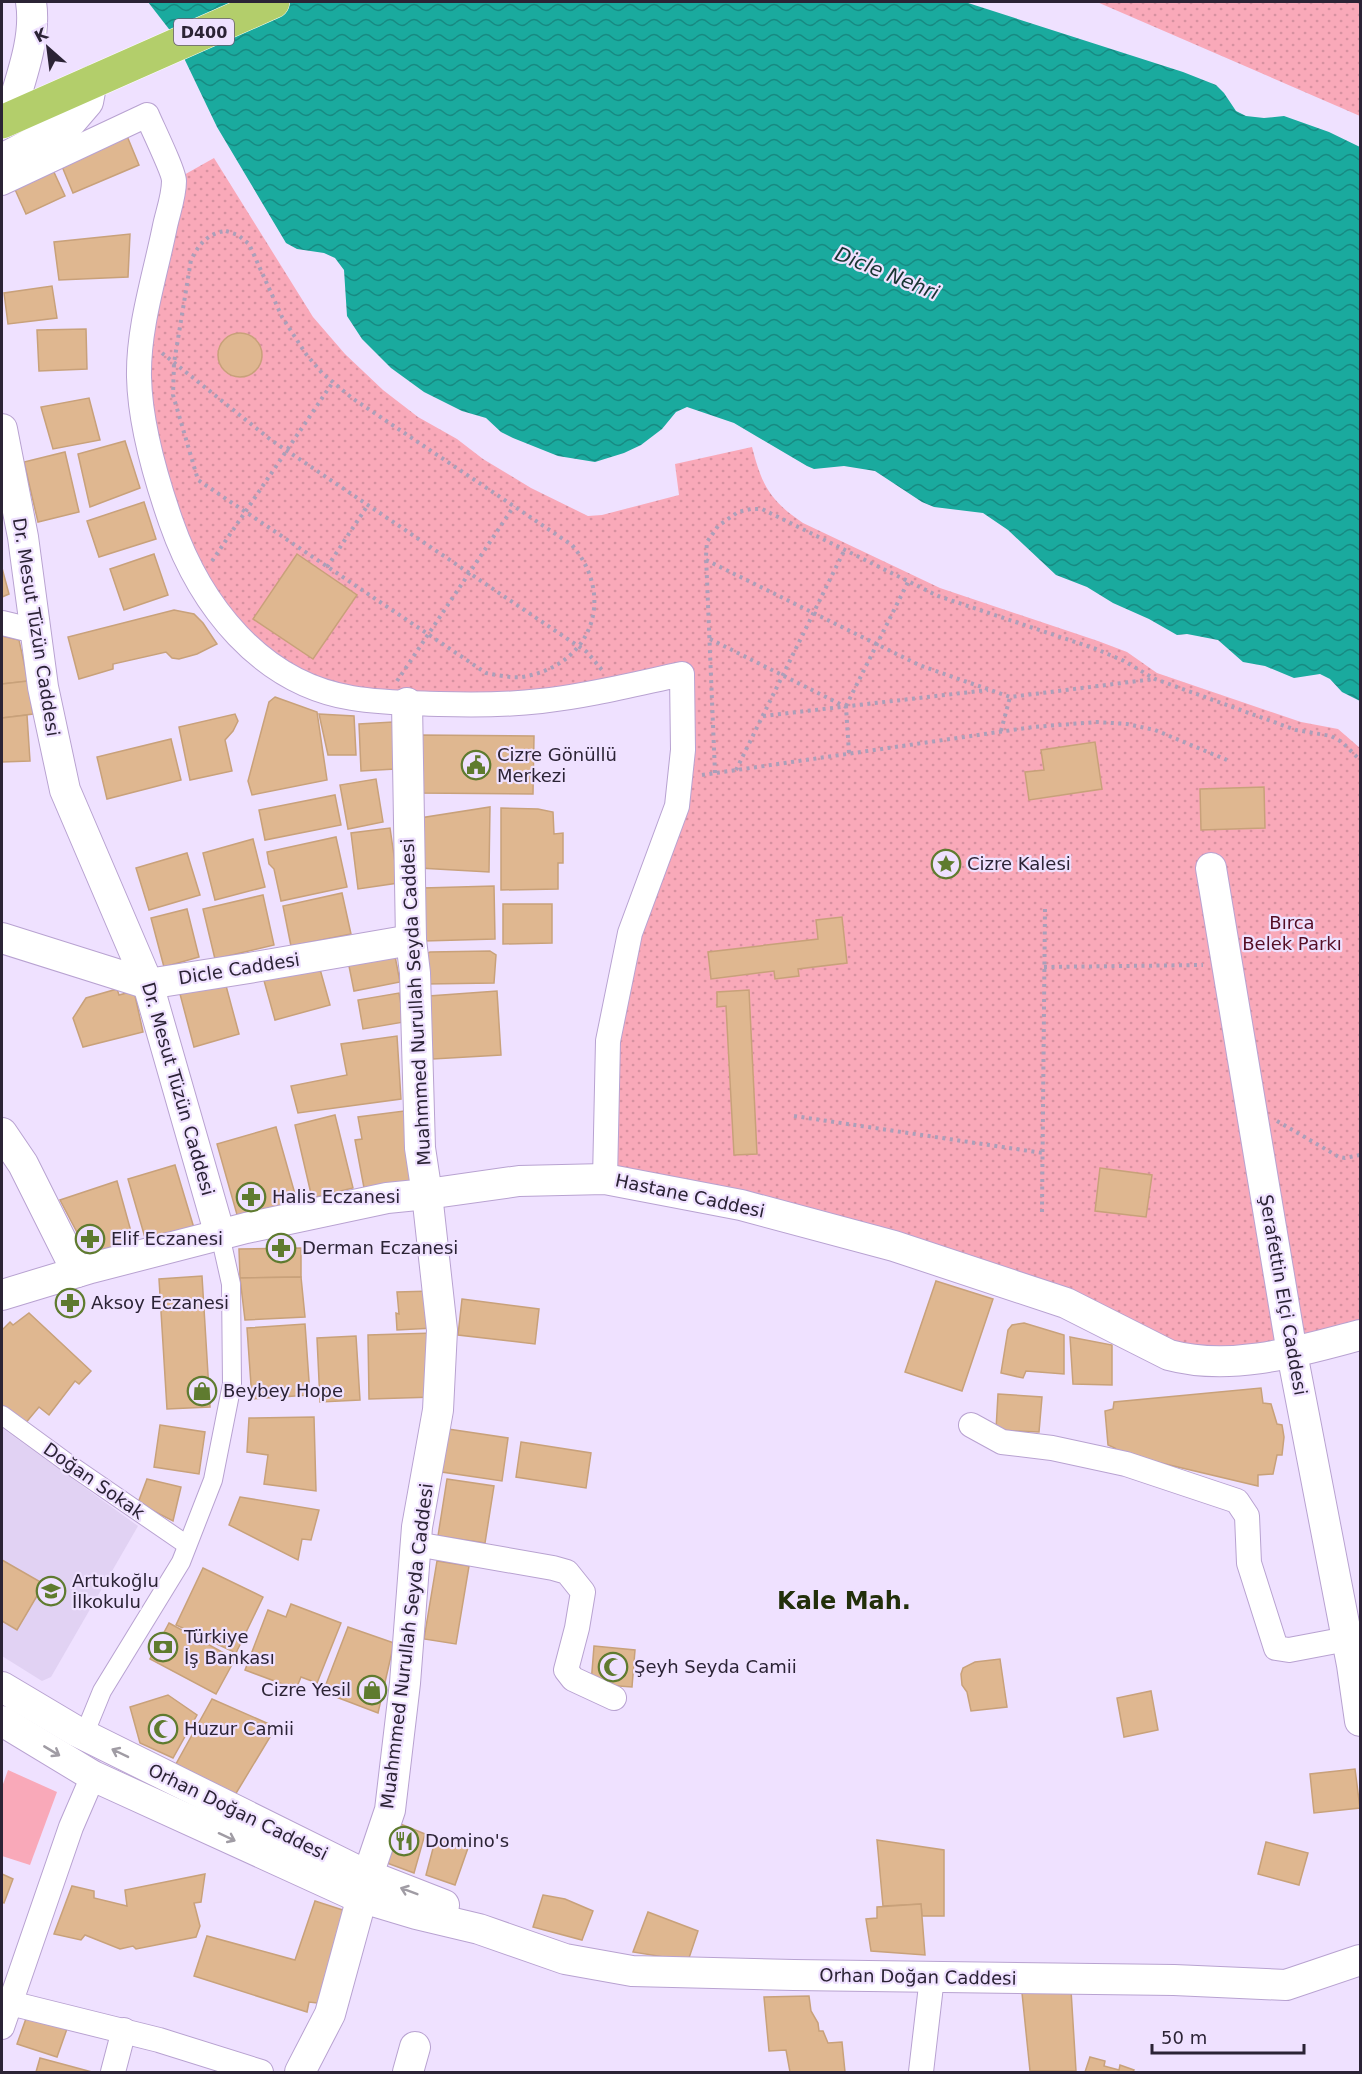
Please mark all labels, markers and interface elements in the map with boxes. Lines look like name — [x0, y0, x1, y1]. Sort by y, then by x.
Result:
north arrow — [18, 18, 78, 78]
road number: D400 — [174, 19, 234, 45]
text: K — [31, 24, 52, 46]
water label: Dicle Nehri — [832, 241, 943, 305]
street label: Dr. Mesut Tüzün Caddesi — [9, 516, 64, 738]
place label: Cizre Gönüllü Merkezi — [497, 744, 617, 786]
public building icon: Cizre Gönüllü Merkezi — [460, 749, 492, 781]
street label: Muahmmed Nurullah Seyda Caddesi — [396, 838, 435, 1166]
place icon: Cizre Kalesi — [930, 848, 962, 880]
place label: Cizre Kalesi — [967, 853, 1071, 874]
park label: Bırca Belek Parkı — [1242, 912, 1342, 954]
street label: Dicle Caddesi — [177, 949, 301, 988]
street label: Dr. Mesut Tüzün Caddesi — [138, 980, 219, 1198]
street label: Hastane Caddesi — [614, 1169, 767, 1222]
pharmacy icon: Halis Eczanesi — [235, 1181, 267, 1213]
place label: Halis Eczanesi — [272, 1186, 400, 1207]
street label: Şerafettin Elçi Caddesi — [1255, 1193, 1312, 1397]
pharmacy icon: Elif Eczanesi — [74, 1223, 106, 1255]
place label: Elif Eczanesi — [111, 1228, 223, 1249]
pharmacy icon: Derman Eczanesi — [265, 1232, 297, 1264]
place label: Derman Eczanesi — [302, 1237, 458, 1258]
pharmacy icon: Aksoy Eczanesi — [54, 1287, 86, 1319]
place label: Aksoy Eczanesi — [91, 1292, 229, 1313]
shop icon: Beybey Hope — [186, 1375, 218, 1407]
place label: Beybey Hope — [223, 1380, 343, 1401]
street label: Doğan Sokak — [40, 1438, 149, 1523]
street label: Muahmmed Nurullah Seyda Caddesi — [376, 1482, 437, 1810]
place label: Artukoğlu İlkokulu — [72, 1570, 159, 1612]
school or university icon: Artukoğlu İlkokulu — [35, 1575, 67, 1607]
district label: Kale Mah. — [777, 1587, 911, 1615]
place label: Türkiye İş Bankası — [183, 1626, 275, 1668]
bank icon: Türkiye İş Bankası — [147, 1631, 179, 1663]
mosque icon: Şeyh Seyda Camii — [597, 1651, 629, 1683]
place label: Şeyh Seyda Camii — [634, 1656, 797, 1677]
shop icon: Cizre Yesil — [356, 1674, 388, 1706]
place label: Cizre Yesil — [261, 1679, 351, 1700]
mosque icon: Huzur Camii — [147, 1713, 179, 1745]
place label: Huzur Camii — [184, 1718, 294, 1739]
one-way arrow — [43, 1745, 60, 1757]
one-way arrow — [111, 1746, 129, 1758]
street label: Orhan Doğan Caddesi — [145, 1759, 331, 1864]
restaurant icon: Domino's — [388, 1825, 420, 1857]
place label: Domino's — [425, 1830, 509, 1851]
one-way arrow — [217, 1831, 235, 1843]
one-way arrow — [400, 1884, 419, 1895]
street label: Orhan Doğan Caddesi — [819, 1964, 1017, 1989]
scale bar — [1152, 2017, 1304, 2055]
text: 50 m — [1161, 2027, 1207, 2048]

